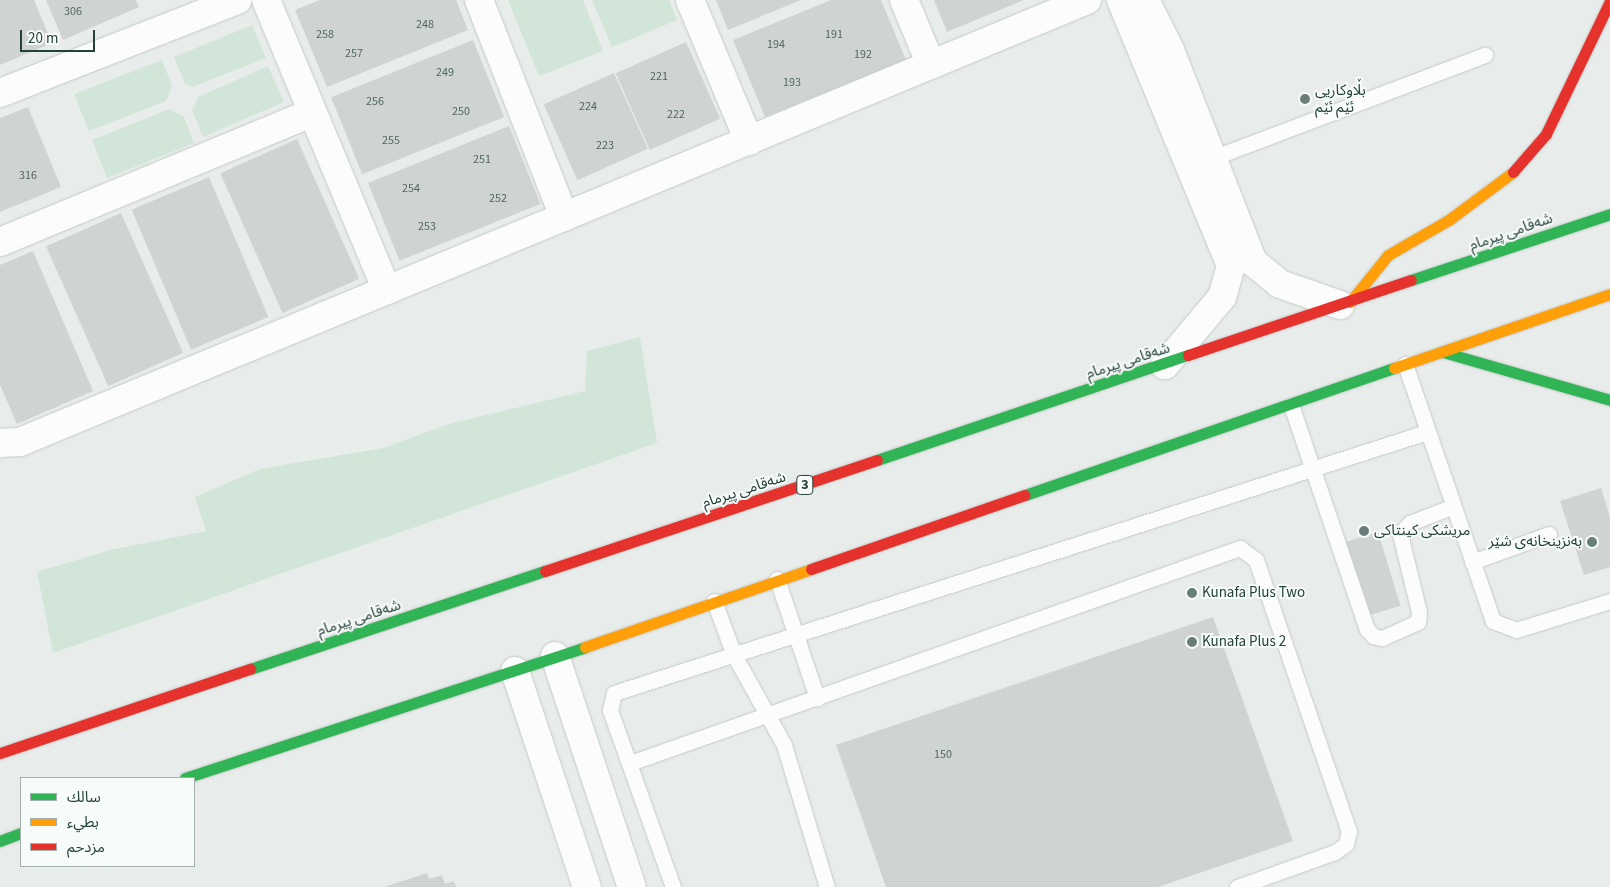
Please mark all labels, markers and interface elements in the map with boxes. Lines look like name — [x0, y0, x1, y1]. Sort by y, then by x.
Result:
house number: 306 — [64, 5, 82, 19]
house number: 248 — [416, 18, 434, 32]
scale bar — [22, 20, 98, 52]
text: 20 m — [28, 28, 58, 49]
house number: 258 — [316, 28, 334, 42]
house number: 191 — [825, 28, 843, 42]
house number: 194 — [767, 38, 785, 52]
house number: 257 — [345, 47, 363, 61]
house number: 192 — [854, 48, 872, 62]
house number: 249 — [436, 66, 454, 80]
house number: 221 — [650, 70, 668, 84]
house number: 193 — [783, 76, 801, 90]
place label: بڵاوکاریی ئێم ئێم — [1315, 81, 1366, 116]
marker: بڵاوکاریی ئێم ئێم — [1299, 93, 1311, 105]
house number: 256 — [366, 95, 384, 109]
house number: 224 — [579, 100, 597, 114]
house number: 250 — [452, 105, 470, 119]
house number: 222 — [667, 108, 685, 122]
house number: 255 — [382, 134, 400, 148]
house number: 223 — [596, 139, 614, 153]
house number: 251 — [473, 153, 491, 167]
house number: 316 — [19, 169, 37, 183]
house number: 254 — [402, 182, 420, 196]
house number: 252 — [489, 192, 507, 206]
street label: شەقامی پیرمام — [1467, 209, 1555, 255]
house number: 253 — [418, 220, 436, 234]
street label: شەقامی پیرمام — [1084, 339, 1172, 383]
street label: شەقامی پیرمام — [700, 468, 788, 512]
road number: 3 — [796, 474, 814, 496]
place label: مریشکی کینتاکی — [1374, 522, 1470, 540]
marker: مریشکی کینتاکی — [1358, 525, 1370, 537]
place label: بەنزینخانەی شێر — [1489, 533, 1582, 551]
marker: بەنزینخانەی شێر — [1586, 536, 1598, 548]
place label: Kunafa Plus Two — [1202, 584, 1305, 602]
marker: Kunafa Plus Two — [1186, 587, 1198, 599]
street label: شەقامی پیرمام — [315, 596, 403, 640]
place label: Kunafa Plus 2 — [1202, 633, 1286, 651]
marker: Kunafa Plus 2 — [1186, 636, 1198, 648]
house number: 150 — [934, 748, 952, 762]
legend — [20, 777, 195, 867]
text: سالك — [67, 787, 101, 808]
text: بطيء — [67, 812, 99, 833]
text: مزدحم — [67, 837, 105, 858]

